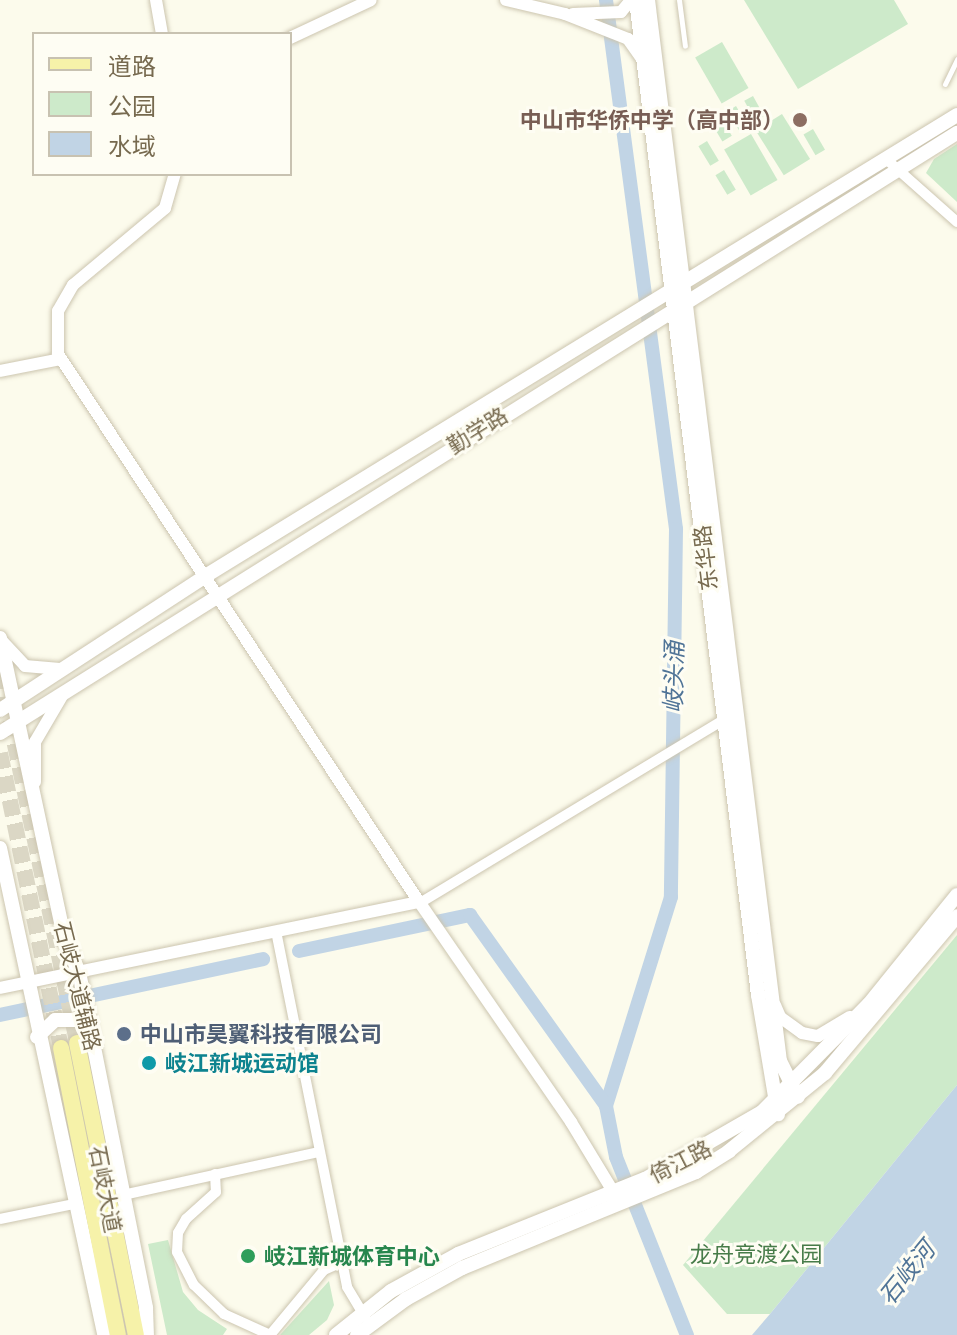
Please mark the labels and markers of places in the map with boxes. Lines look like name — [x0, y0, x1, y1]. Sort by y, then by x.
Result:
place label: 中山市华侨中学（高中部） — [520, 107, 784, 133]
marker: 中山市华侨中学（高中部） — [791, 111, 809, 129]
place label: 中山市昊翼科技有限公司 — [140, 1021, 382, 1047]
marker: 中山市昊翼科技有限公司 — [115, 1025, 133, 1043]
place label: 岐江新城运动馆 — [165, 1050, 319, 1076]
marker: 岐江新城运动馆 — [140, 1054, 158, 1072]
place label: 岐江新城体育中心 — [264, 1243, 440, 1269]
marker: 岐江新城体育中心 — [239, 1247, 257, 1265]

